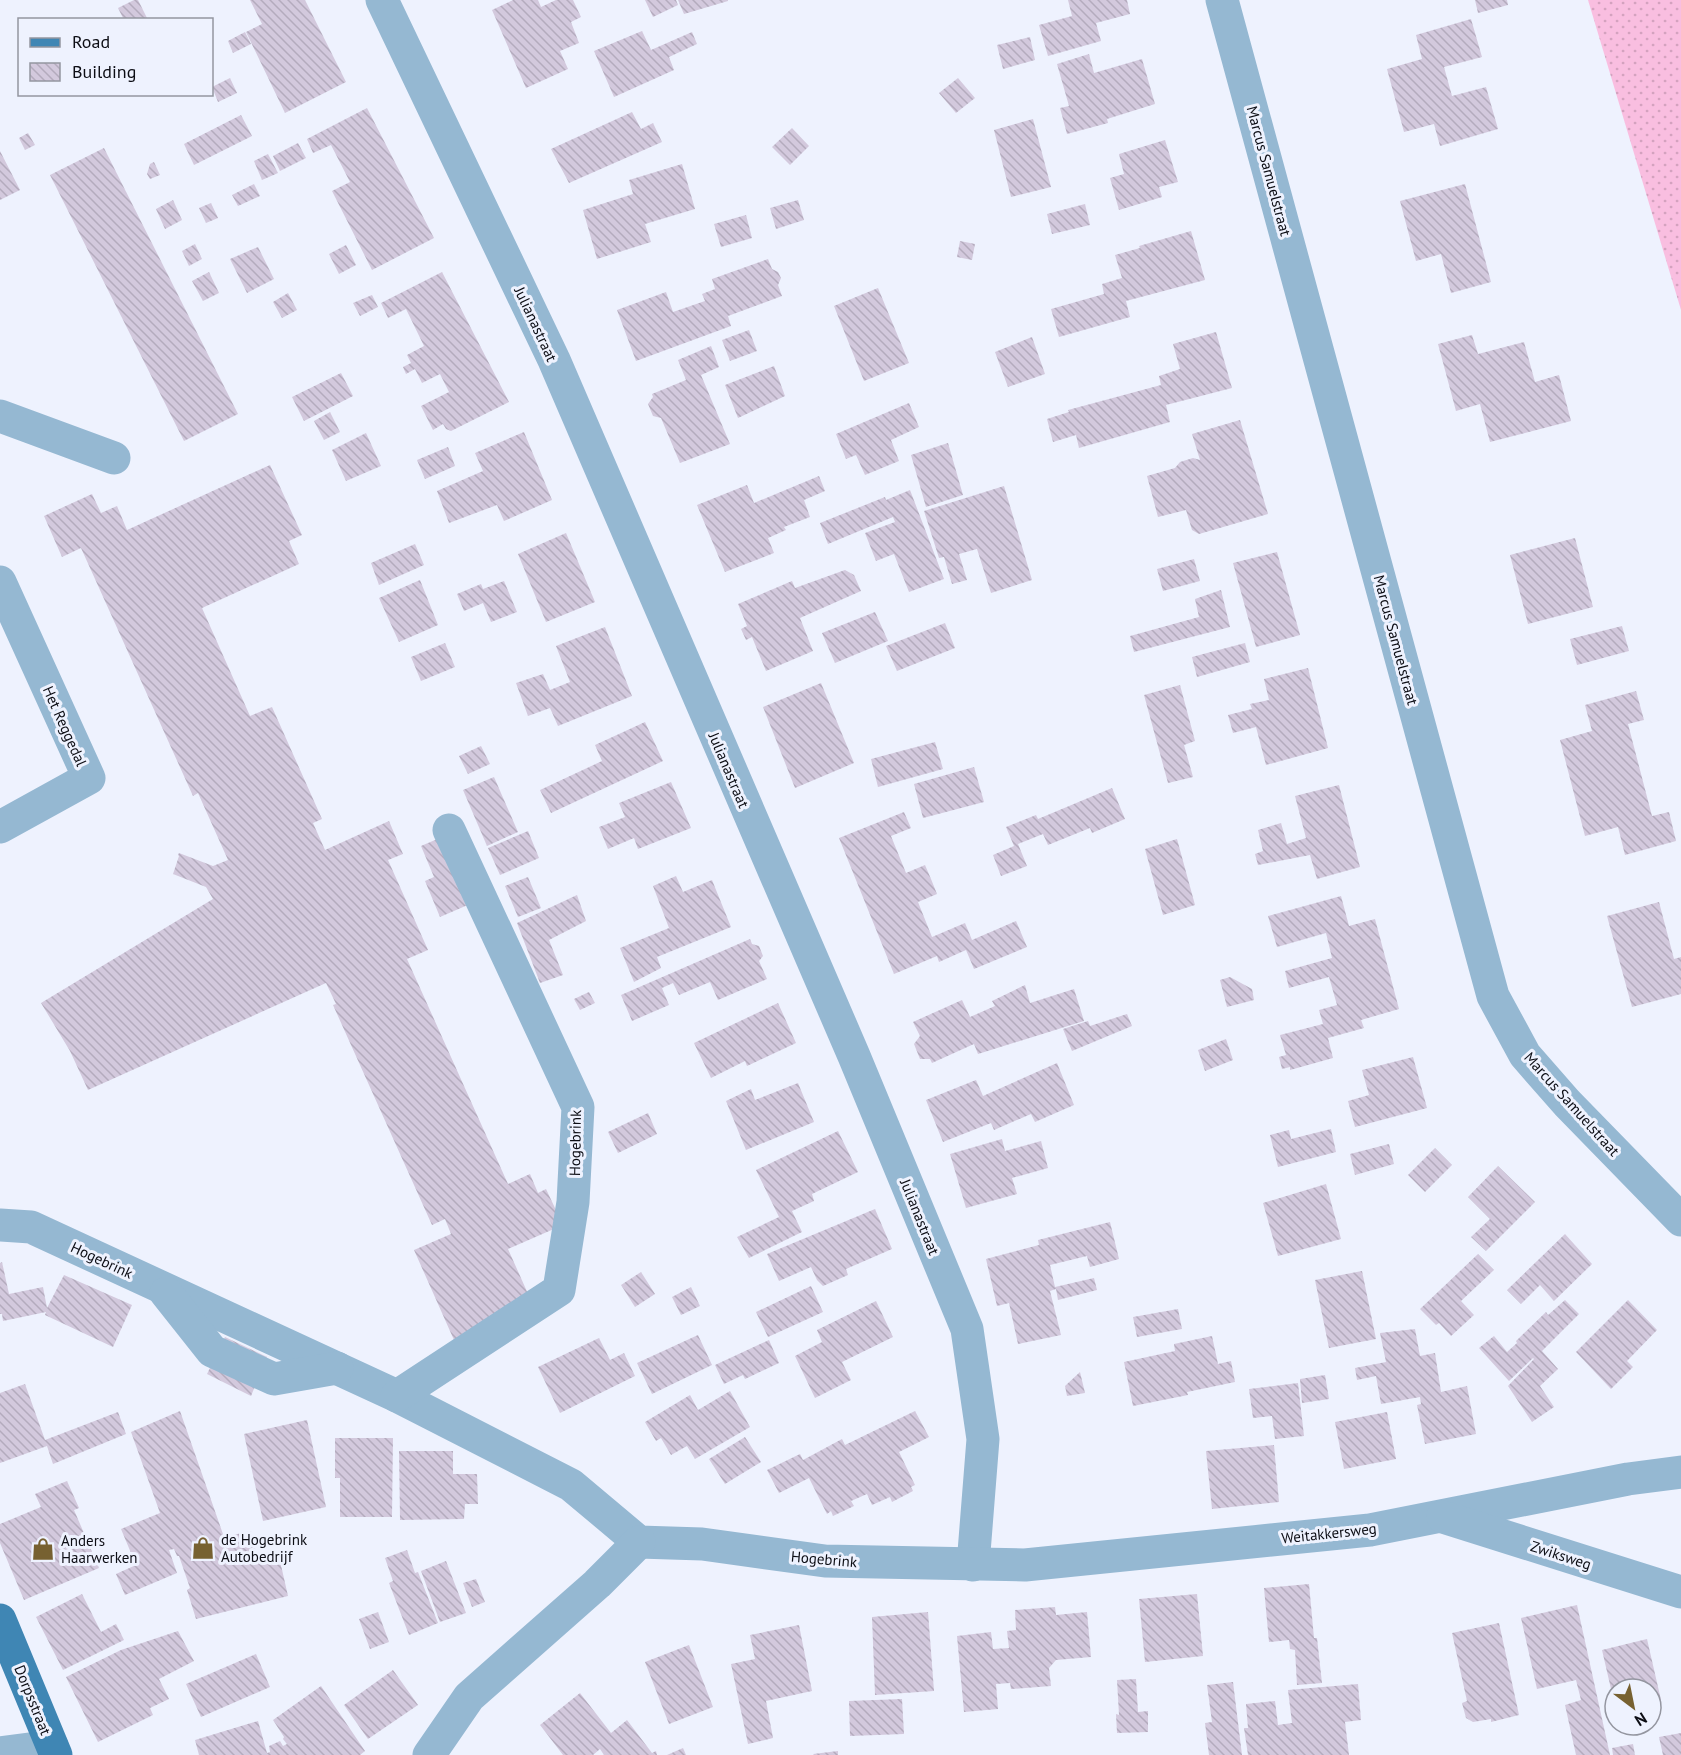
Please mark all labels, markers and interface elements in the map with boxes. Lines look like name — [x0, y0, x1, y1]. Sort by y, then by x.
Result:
legend — [18, 18, 213, 96]
text: Road — [72, 30, 110, 53]
text: Building — [72, 60, 136, 83]
street label: Marcus Samuelstraat — [1243, 104, 1295, 238]
street label: Julianastraat — [510, 283, 562, 364]
street label: Marcus Samuelstraat — [1370, 573, 1422, 707]
street label: Het Reggedal — [39, 683, 91, 770]
street label: Julianastraat — [704, 728, 753, 811]
street label: Marcus Samuelstraat — [1520, 1048, 1624, 1160]
street label: Hogebrink — [565, 1109, 585, 1176]
street label: Julianastraat — [896, 1175, 944, 1258]
street label: Hogebrink — [68, 1237, 137, 1283]
street label: Weitakkersweg — [1280, 1519, 1378, 1547]
place label: de Hogebrink Autobedrijf — [221, 1530, 308, 1566]
place label: Anders Haarwerken — [61, 1531, 137, 1567]
shop icon: de Hogebrink Autobedrijf — [190, 1535, 216, 1561]
shop icon: Anders Haarwerken — [30, 1536, 56, 1562]
street label: Zwiksweg — [1528, 1536, 1594, 1574]
street label: Hogebrink — [790, 1547, 859, 1571]
street label: Dorpsstraat — [10, 1662, 56, 1738]
north arrow — [1603, 1677, 1663, 1737]
text: N — [1631, 1708, 1651, 1731]

